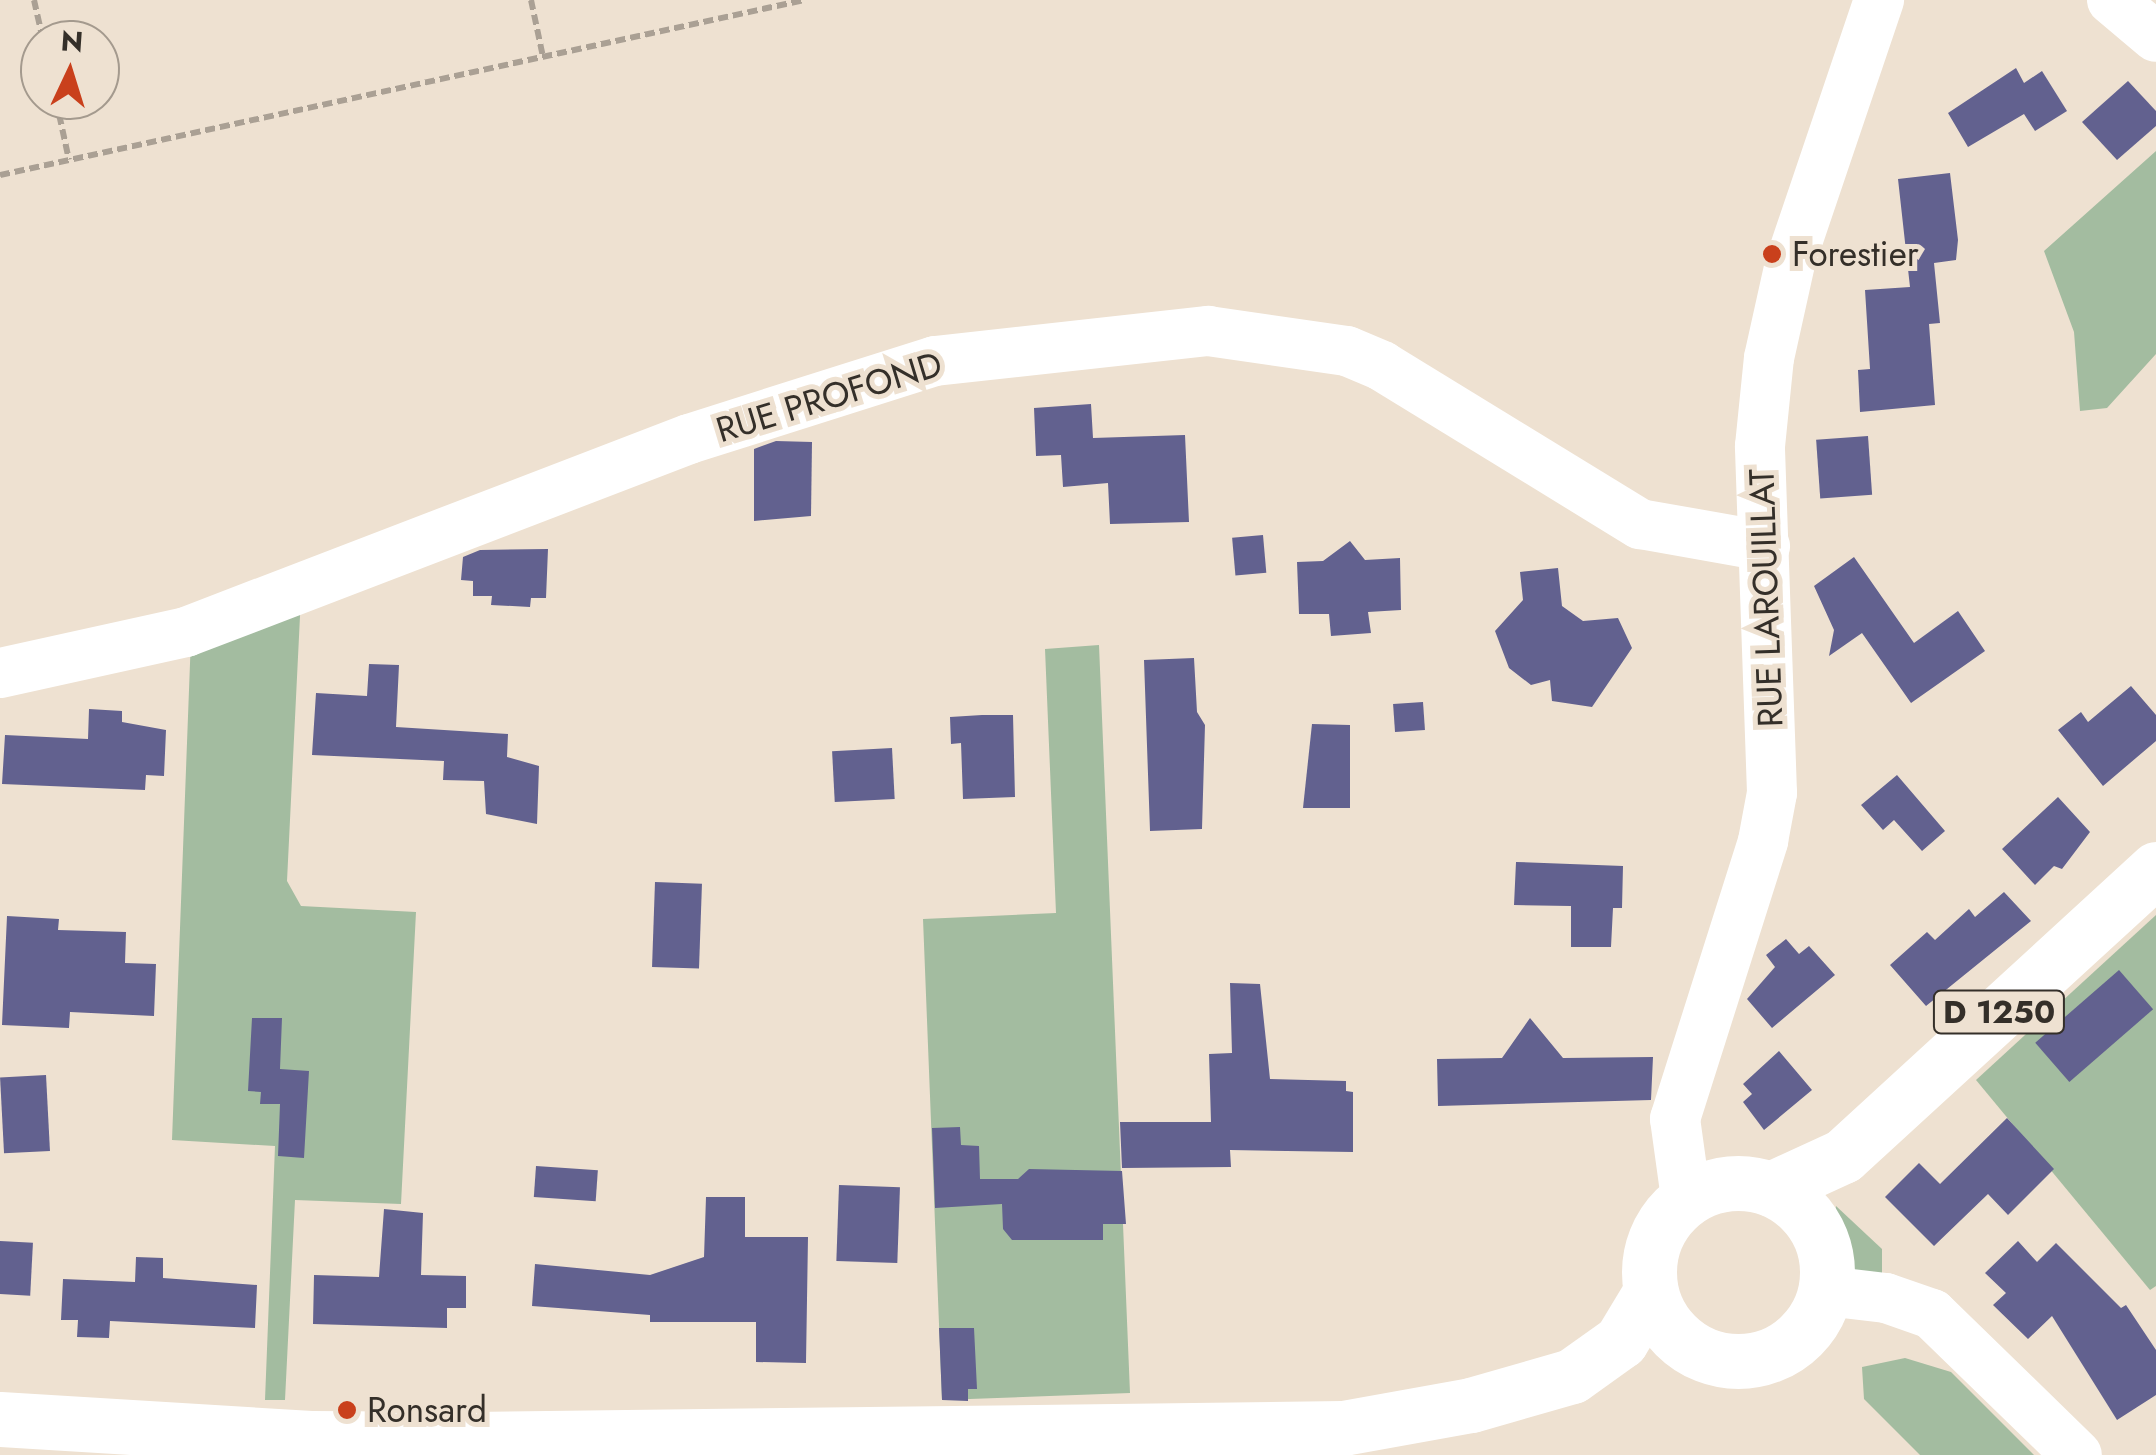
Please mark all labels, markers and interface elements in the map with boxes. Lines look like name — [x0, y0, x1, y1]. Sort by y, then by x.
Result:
north arrow — [20, 20, 120, 120]
text: N — [59, 20, 85, 63]
place label: Forestier — [1792, 233, 1919, 275]
marker: Forestier — [1761, 243, 1783, 265]
street label: RUE PROFOND — [711, 343, 947, 451]
street label: RUE LAROUILLAT — [1741, 468, 1791, 728]
road number: D 1250 — [1932, 985, 2066, 1039]
place label: Ronsard — [367, 1389, 487, 1431]
marker: Ronsard — [336, 1399, 358, 1421]

